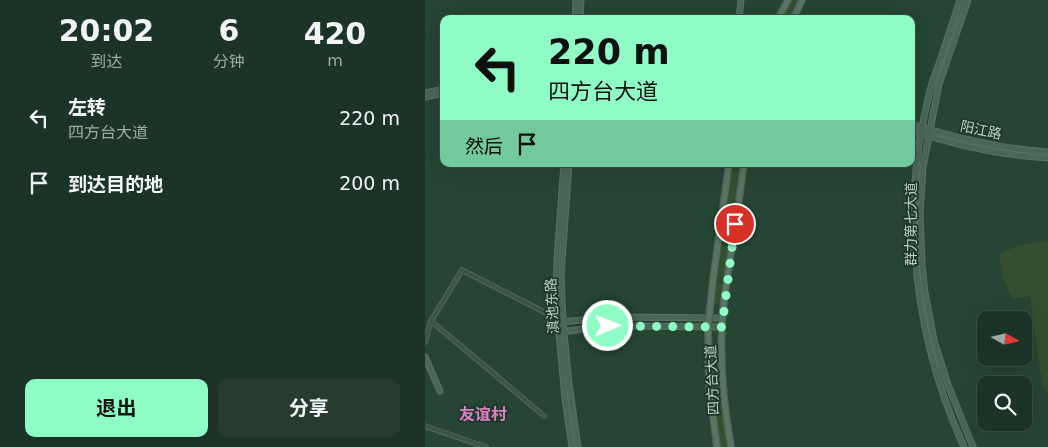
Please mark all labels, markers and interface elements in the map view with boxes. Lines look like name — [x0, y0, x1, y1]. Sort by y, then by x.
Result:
text: 20:02 — [59, 13, 154, 48]
text: 6 — [218, 13, 239, 48]
text: 420 — [304, 16, 366, 51]
text: 220 m — [548, 32, 670, 72]
icon: left — [465, 35, 530, 100]
text: m — [327, 51, 343, 70]
text: 到达 — [90, 52, 122, 71]
text: 分钟 — [213, 52, 245, 71]
text: 四方台大道 — [548, 79, 658, 104]
text: 左转 — [68, 96, 106, 118]
icon: left — [25, 104, 53, 132]
text: 220 m — [339, 107, 400, 129]
street label: 阳江路 — [959, 118, 1003, 142]
text: 四方台大道 — [68, 123, 148, 142]
icon: arrive — [513, 130, 541, 158]
text: 然后 — [465, 135, 503, 157]
icon: arrive — [25, 169, 53, 197]
text: 200 m — [339, 172, 400, 194]
text: 到达目的地 — [68, 173, 163, 195]
street label: 群力第七大道 — [903, 182, 919, 266]
pin — [714, 203, 756, 245]
icon: arrive — [721, 210, 749, 238]
street label: 滇池东路 — [543, 278, 561, 334]
position arrow — [581, 299, 633, 351]
north arrow — [977, 311, 1033, 366]
map controls — [977, 311, 1032, 431]
street label: 四方台大道 — [702, 345, 722, 415]
button: search — [977, 376, 1032, 431]
button: 退出 — [25, 379, 208, 437]
button: 分享 — [218, 379, 400, 437]
district label: 友谊村 — [459, 405, 507, 424]

